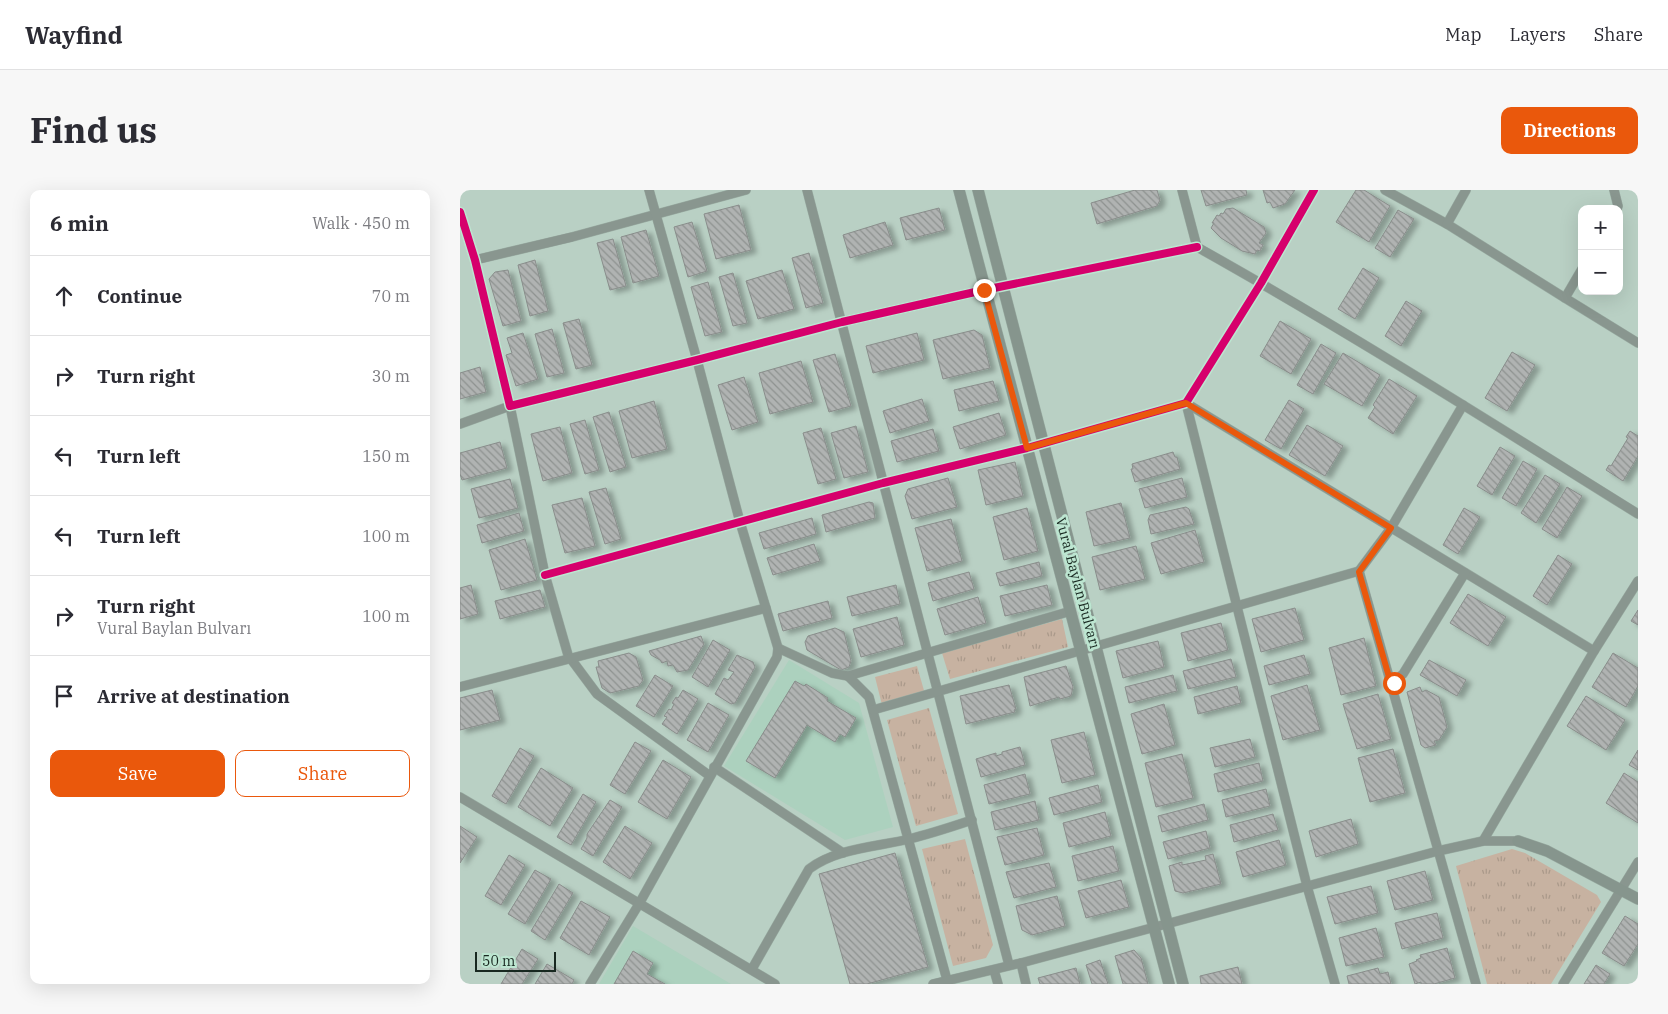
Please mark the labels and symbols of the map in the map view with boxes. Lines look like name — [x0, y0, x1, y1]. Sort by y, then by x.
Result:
route end — [973, 279, 996, 302]
street label: Vural Baylan Bulvarı — [1052, 515, 1104, 651]
route start — [1383, 672, 1406, 695]
scale bar — [475, 949, 556, 972]

